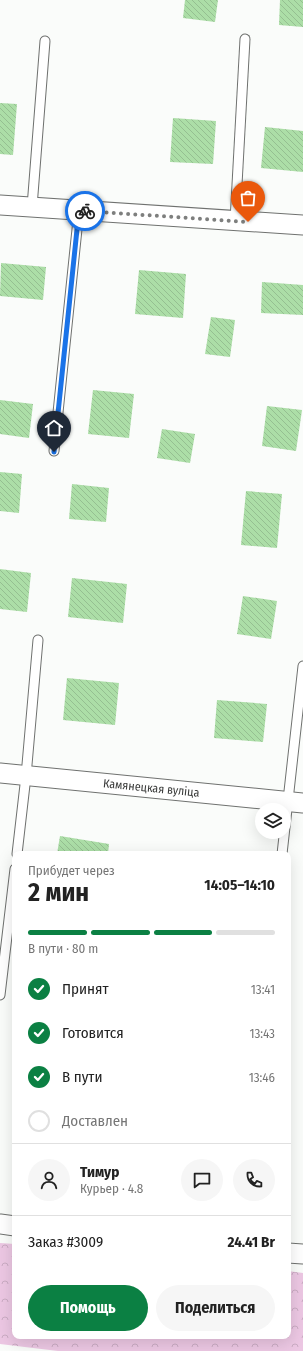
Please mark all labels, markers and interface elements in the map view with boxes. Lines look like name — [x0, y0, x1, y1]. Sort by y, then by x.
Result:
pin — [231, 181, 265, 222]
icon: bag — [237, 187, 259, 209]
courier — [65, 191, 105, 231]
icon: bike — [74, 200, 96, 222]
pin — [37, 411, 71, 452]
icon: home — [43, 417, 65, 439]
street label: Камянецкая вуліца — [102, 776, 200, 800]
map controls — [255, 803, 291, 839]
button: layers — [255, 803, 291, 839]
text: Прибудет через — [28, 863, 115, 878]
text: 14:05–14:10 — [204, 876, 275, 894]
text: 2 мин — [28, 877, 89, 908]
text: В пути · 80 m — [28, 941, 98, 956]
icon: check — [28, 978, 50, 1000]
text: Принят — [62, 980, 109, 998]
text: 13:41 — [251, 982, 275, 997]
icon: check — [28, 1022, 50, 1044]
text: Готовится — [62, 1024, 124, 1042]
text: 13:43 — [249, 1026, 275, 1041]
icon: check — [28, 1066, 50, 1088]
text: В пути — [62, 1068, 103, 1086]
text: 13:46 — [249, 1070, 275, 1085]
text: Доставлен — [62, 1112, 128, 1130]
button: person — [28, 1159, 70, 1201]
button: chat — [181, 1159, 223, 1201]
button: phone — [233, 1159, 275, 1201]
text: Тимур — [80, 1163, 119, 1181]
text: Курьер · 4.8 — [80, 1181, 143, 1196]
text: Заказ #3009 — [28, 1233, 103, 1251]
text: 24.41 Br — [227, 1233, 275, 1251]
button: Помощь — [28, 1285, 148, 1331]
button: Поделиться — [156, 1285, 275, 1331]

